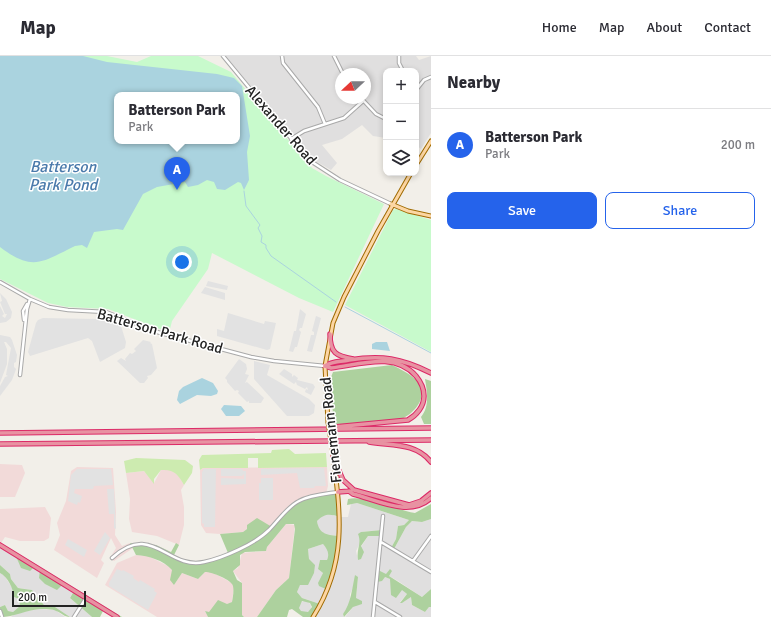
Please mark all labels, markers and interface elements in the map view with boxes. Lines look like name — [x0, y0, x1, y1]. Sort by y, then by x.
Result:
text: Map — [20, 16, 56, 40]
text: Home — [542, 19, 577, 36]
text: Map — [599, 19, 624, 36]
text: About — [646, 19, 682, 36]
text: Contact — [704, 19, 751, 36]
north arrow — [335, 68, 371, 104]
map controls — [383, 68, 419, 176]
button: + — [383, 68, 419, 104]
text: Nearby — [447, 72, 500, 93]
street label: Alexander Road — [241, 81, 321, 169]
popup — [114, 92, 240, 144]
text: Batterson Park — [128, 101, 226, 119]
button: − — [383, 104, 419, 140]
text: Park — [128, 119, 153, 135]
text: Batterson Park — [485, 128, 582, 146]
text: A — [456, 137, 464, 153]
text: 200 m — [721, 137, 755, 153]
button: layers — [383, 140, 419, 176]
text: Park — [485, 146, 510, 162]
water label: Batterson Park Pond — [29, 157, 100, 195]
pin: A — [164, 157, 190, 190]
button: Save — [447, 192, 597, 229]
button: Share — [605, 192, 755, 229]
your location — [172, 252, 192, 272]
street label: Batterson Park Road — [95, 304, 225, 358]
street label: Fienemann Road — [316, 376, 346, 484]
scale bar — [12, 589, 86, 608]
text: 200 m — [18, 591, 47, 604]

